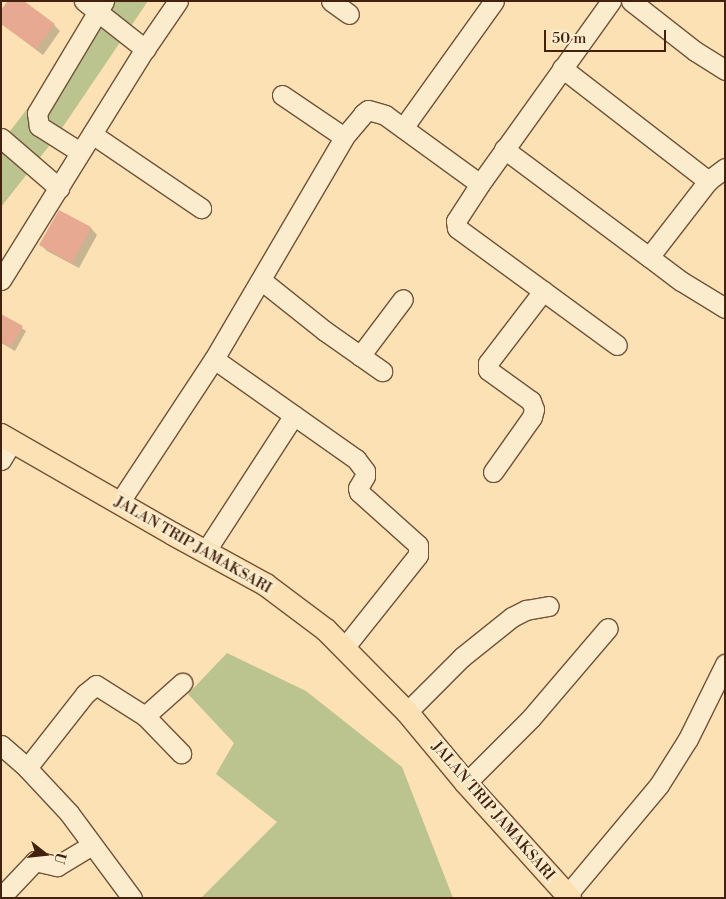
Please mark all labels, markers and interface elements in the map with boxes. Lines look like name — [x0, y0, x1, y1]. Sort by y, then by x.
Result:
scale bar — [546, 20, 668, 52]
text: 50 m — [552, 29, 586, 48]
street label: JALAN TRIP JAMAKSARI — [111, 493, 275, 597]
street label: JALAN TRIP JAMAKSARI — [428, 738, 558, 884]
north arrow — [20, 829, 70, 879]
text: U — [49, 850, 70, 866]

